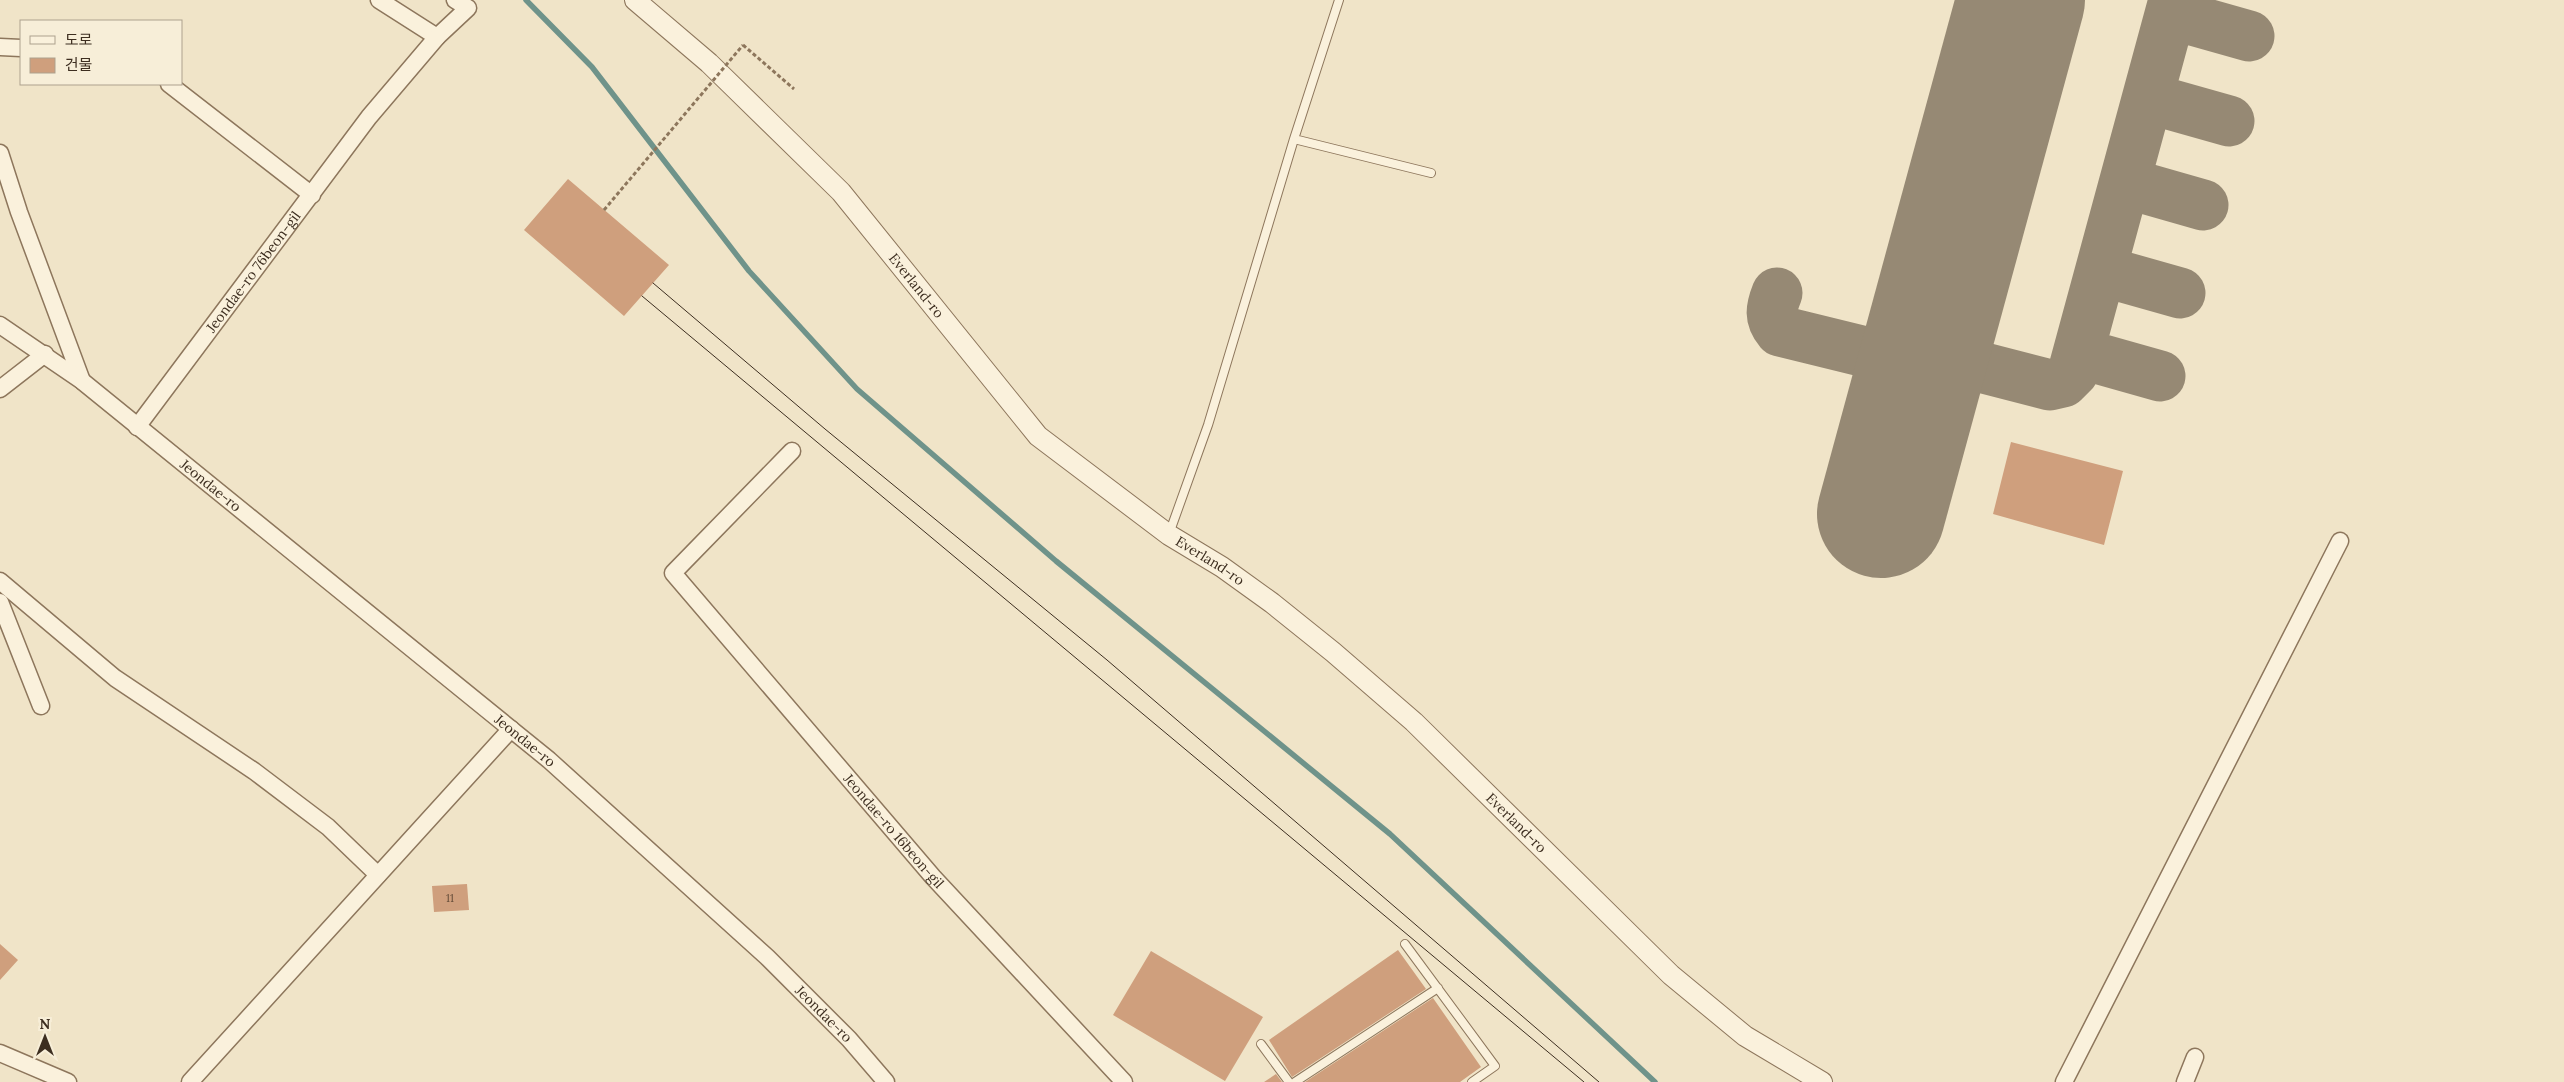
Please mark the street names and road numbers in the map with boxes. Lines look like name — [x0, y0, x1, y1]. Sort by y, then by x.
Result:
street label: Jeondae-ro 76beon-gil — [201, 207, 305, 337]
street label: Everland-ro — [885, 250, 948, 322]
street label: Jeondae-ro — [176, 455, 245, 516]
street label: Everland-ro — [1172, 532, 1248, 589]
street label: Jeondae-ro — [490, 710, 559, 771]
street label: Jeondae-ro 16beon-gil — [839, 769, 948, 892]
street label: Everland-ro — [1482, 789, 1551, 857]
street label: Jeondae-ro — [791, 981, 856, 1046]

